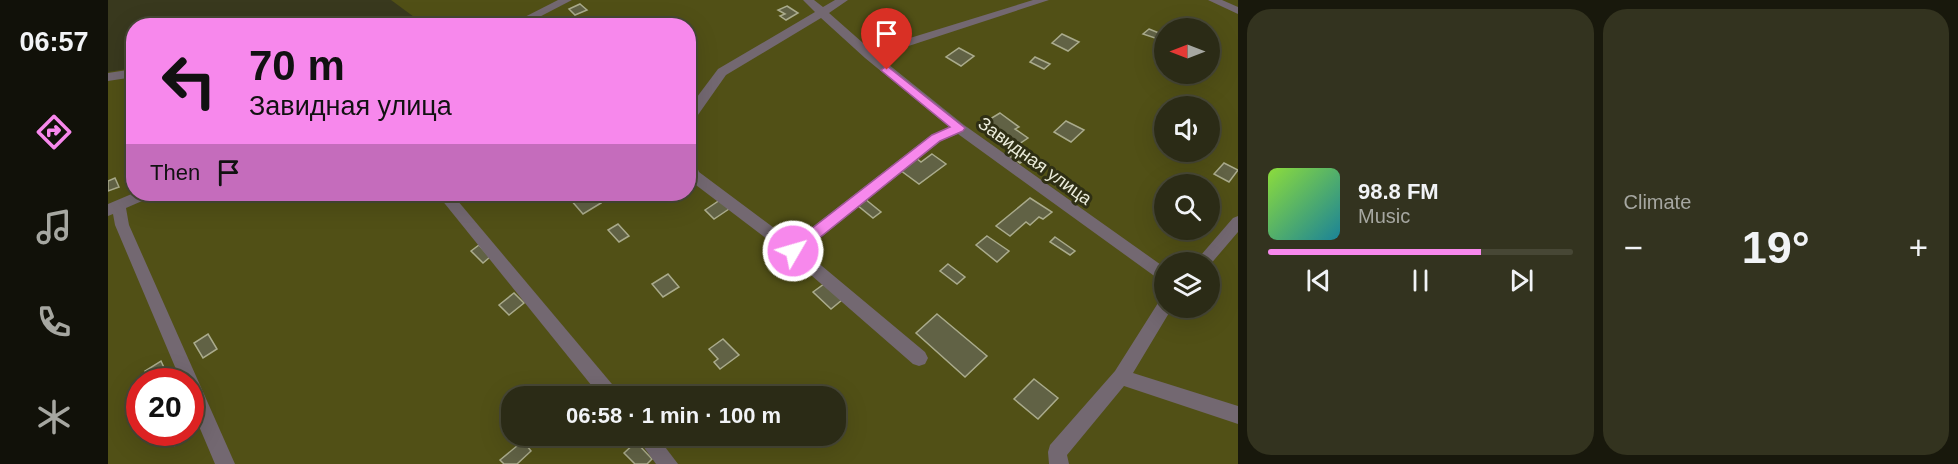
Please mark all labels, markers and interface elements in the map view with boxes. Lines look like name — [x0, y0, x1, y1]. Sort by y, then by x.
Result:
pin — [861, 8, 912, 70]
icon: arrive — [870, 17, 903, 50]
north arrow — [1154, 18, 1220, 84]
map controls — [1154, 18, 1220, 318]
text: 06:57 — [19, 27, 89, 57]
icon: left — [150, 42, 228, 120]
text: 70 m — [249, 42, 345, 89]
text: Завидная улица — [249, 91, 452, 121]
button: sound — [1154, 96, 1220, 162]
icon: directions — [33, 111, 75, 153]
street label: Завидная улица — [974, 113, 1096, 209]
icon: arrive — [212, 156, 245, 189]
text: Then — [150, 160, 200, 185]
button: search — [1154, 174, 1220, 240]
text: 98.8 FM — [1358, 179, 1439, 204]
text: Climate — [1624, 191, 1691, 213]
text: Music — [1358, 205, 1410, 227]
icon: music — [33, 206, 75, 248]
position arrow — [761, 219, 825, 283]
text: 19° — [1742, 222, 1810, 273]
text: − — [1624, 229, 1643, 266]
text: + — [1909, 229, 1928, 266]
button: layers — [1154, 252, 1220, 318]
icon: previous — [1302, 264, 1335, 297]
icon: pause — [1404, 264, 1437, 297]
icon: next — [1505, 264, 1538, 297]
icon: phone — [33, 301, 75, 343]
speed limit sign: 20 — [126, 368, 204, 446]
icon: climate — [33, 396, 75, 438]
text: 06:58 · 1 min · 100 m — [566, 403, 781, 428]

